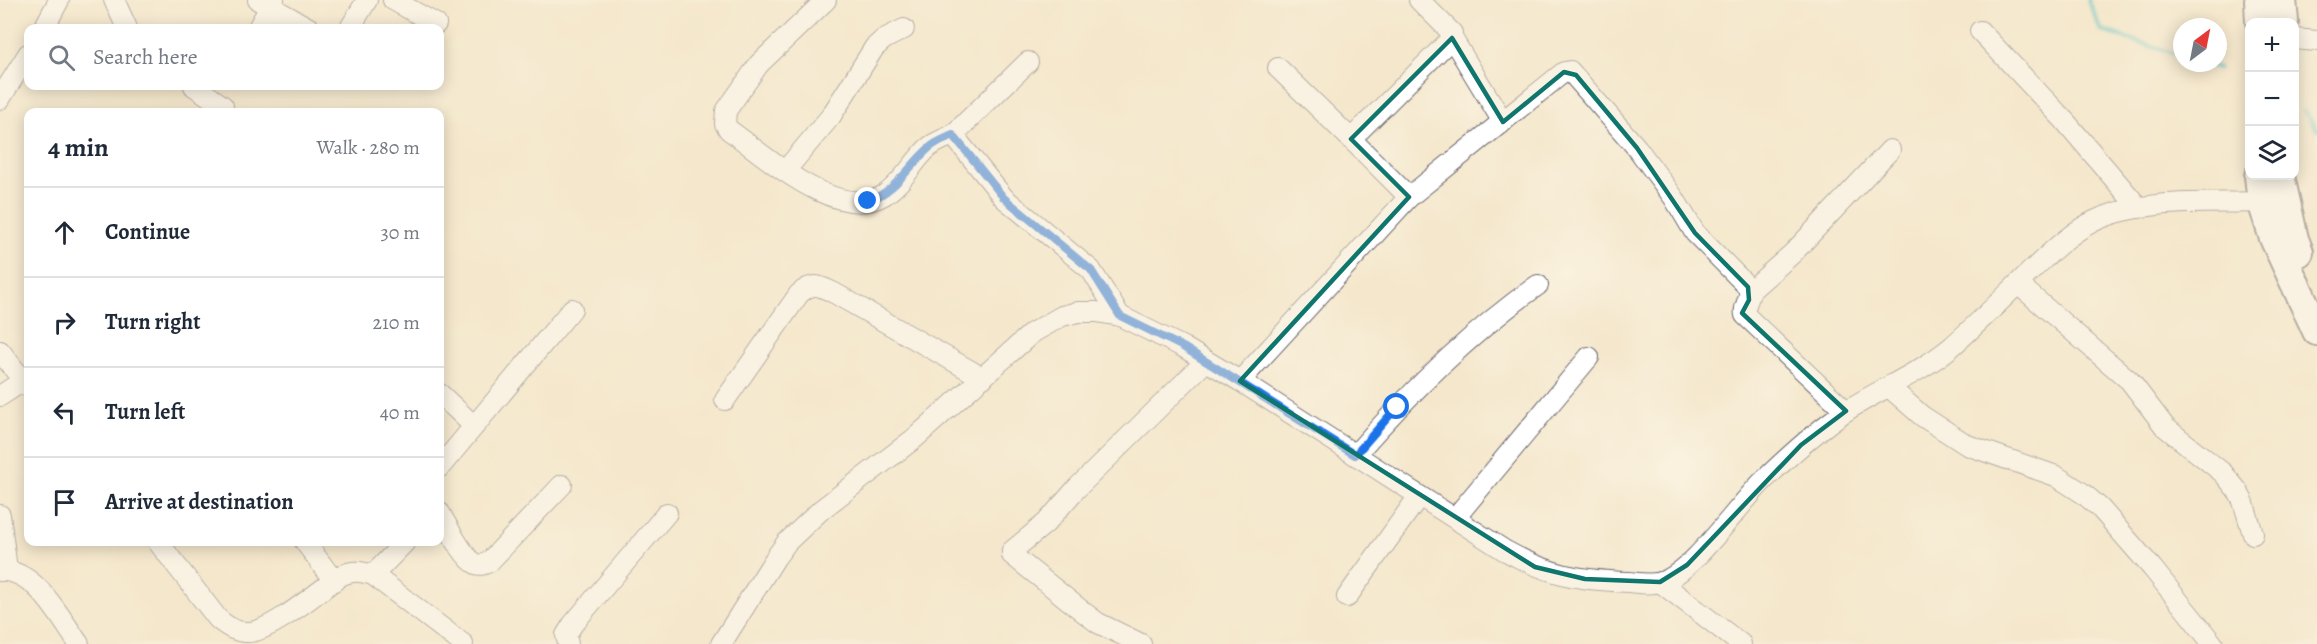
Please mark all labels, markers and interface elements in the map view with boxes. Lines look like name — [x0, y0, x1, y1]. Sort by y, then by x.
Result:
north arrow — [2173, 18, 2227, 72]
map controls — [2245, 18, 2299, 180]
button: + — [2245, 18, 2299, 72]
search box — [24, 24, 444, 90]
icon: search — [45, 41, 78, 74]
text: Search here — [93, 42, 198, 72]
button: − — [2245, 72, 2299, 126]
button: layers — [2245, 126, 2299, 180]
text: 4 min — [48, 130, 109, 165]
text: Walk · 280 m — [316, 134, 420, 161]
route end — [854, 187, 880, 213]
icon: ahead — [48, 216, 81, 249]
text: Continue — [105, 217, 190, 247]
text: 30 m — [380, 219, 420, 246]
icon: right — [48, 306, 81, 339]
text: Turn right — [105, 307, 201, 337]
text: 210 m — [372, 309, 420, 336]
route start — [1383, 393, 1409, 419]
icon: left — [48, 396, 81, 429]
text: Turn left — [105, 397, 185, 427]
text: 40 m — [380, 399, 420, 426]
icon: arrive — [48, 486, 81, 519]
text: Arrive at destination — [105, 487, 294, 517]

